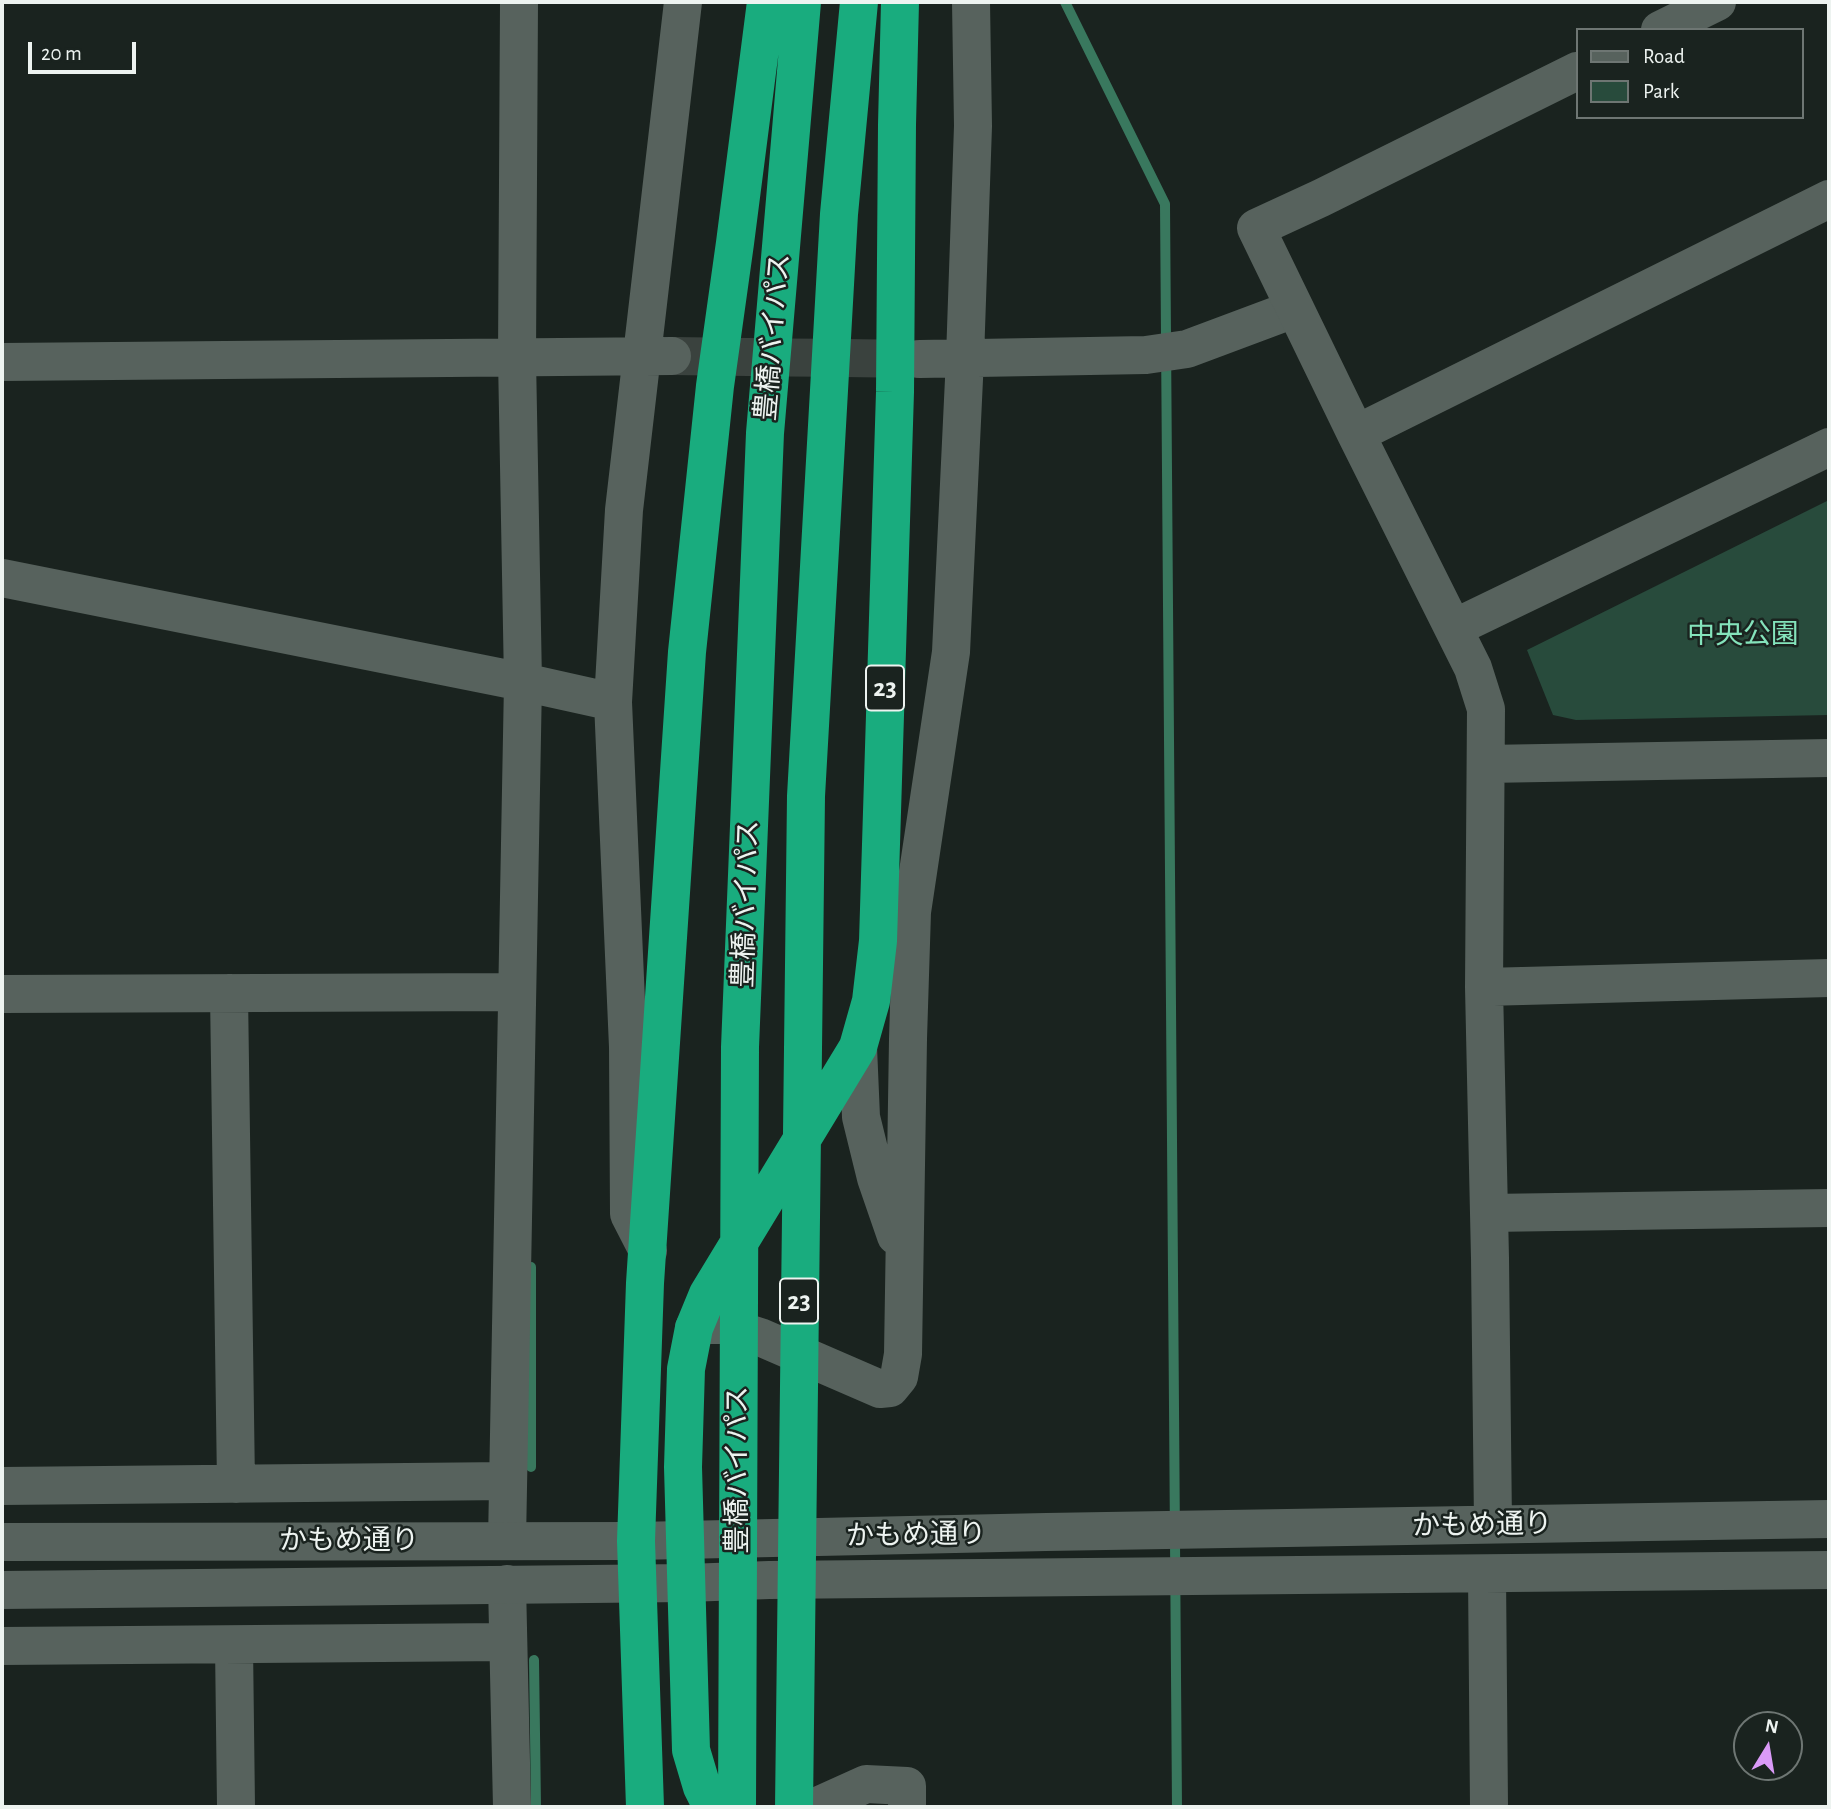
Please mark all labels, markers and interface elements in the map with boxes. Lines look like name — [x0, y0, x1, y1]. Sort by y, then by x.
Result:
scale bar — [32, 28, 140, 72]
legend — [1576, 28, 1803, 119]
text: 20 m — [41, 43, 82, 64]
text: Road — [1643, 46, 1685, 67]
text: Park — [1643, 81, 1679, 102]
street label: 豊橋バイパス — [749, 252, 797, 422]
park label: 中央公園 — [1687, 618, 1799, 652]
road number: 23 — [866, 666, 904, 710]
street label: 豊橋バイパス — [726, 819, 766, 989]
road number: 23 — [780, 1278, 818, 1324]
street label: 豊橋バイパス — [721, 1386, 755, 1554]
street label: かもめ通り — [1412, 1507, 1552, 1543]
street label: かもめ通り — [846, 1517, 986, 1553]
street label: かもめ通り — [279, 1524, 419, 1558]
north arrow — [1733, 1711, 1803, 1781]
text: N — [1763, 1716, 1780, 1737]

